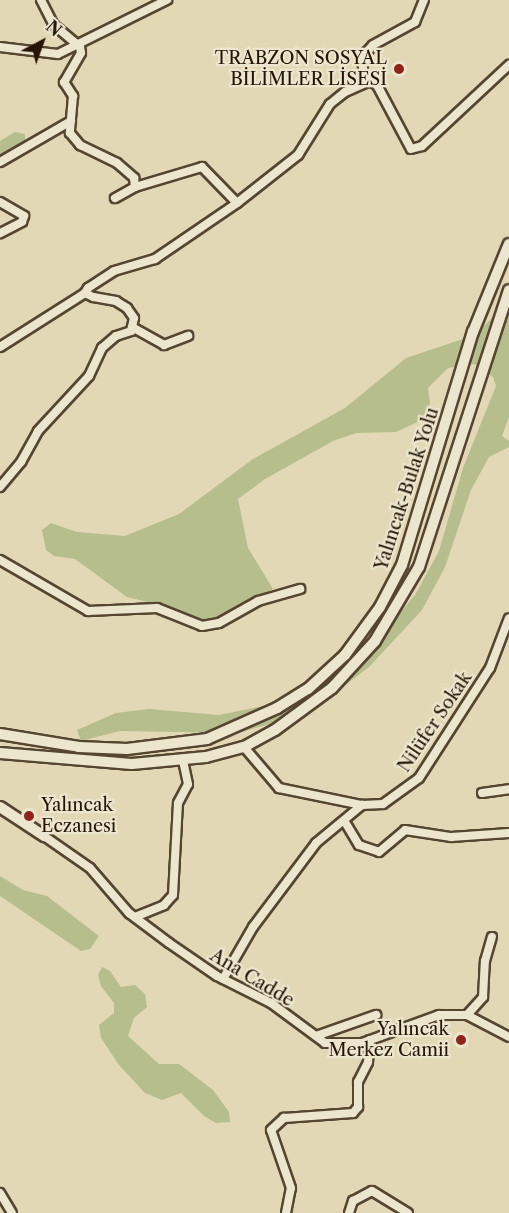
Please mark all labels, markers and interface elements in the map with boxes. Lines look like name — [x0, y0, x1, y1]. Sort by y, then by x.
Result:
north arrow — [12, 12, 72, 72]
text: N — [42, 16, 66, 41]
place label: TRABZON SOSYAL BİLİMLER LİSESİ — [215, 48, 387, 90]
marker: TRABZON SOSYAL BİLİMLER LİSESİ — [392, 62, 406, 76]
street label: Yalıncak-Bulak Yolu — [370, 404, 444, 574]
street label: Nilüfer Sokak — [393, 668, 477, 776]
place label: Yalıncak Eczanesi — [41, 795, 116, 838]
marker: Yalıncak Eczanesi — [22, 809, 36, 823]
street label: Ana Cadde — [206, 944, 298, 1012]
place label: Yalıncak Merkez Camii — [329, 1019, 449, 1062]
marker: Yalıncak Merkez Camii — [454, 1033, 468, 1047]

